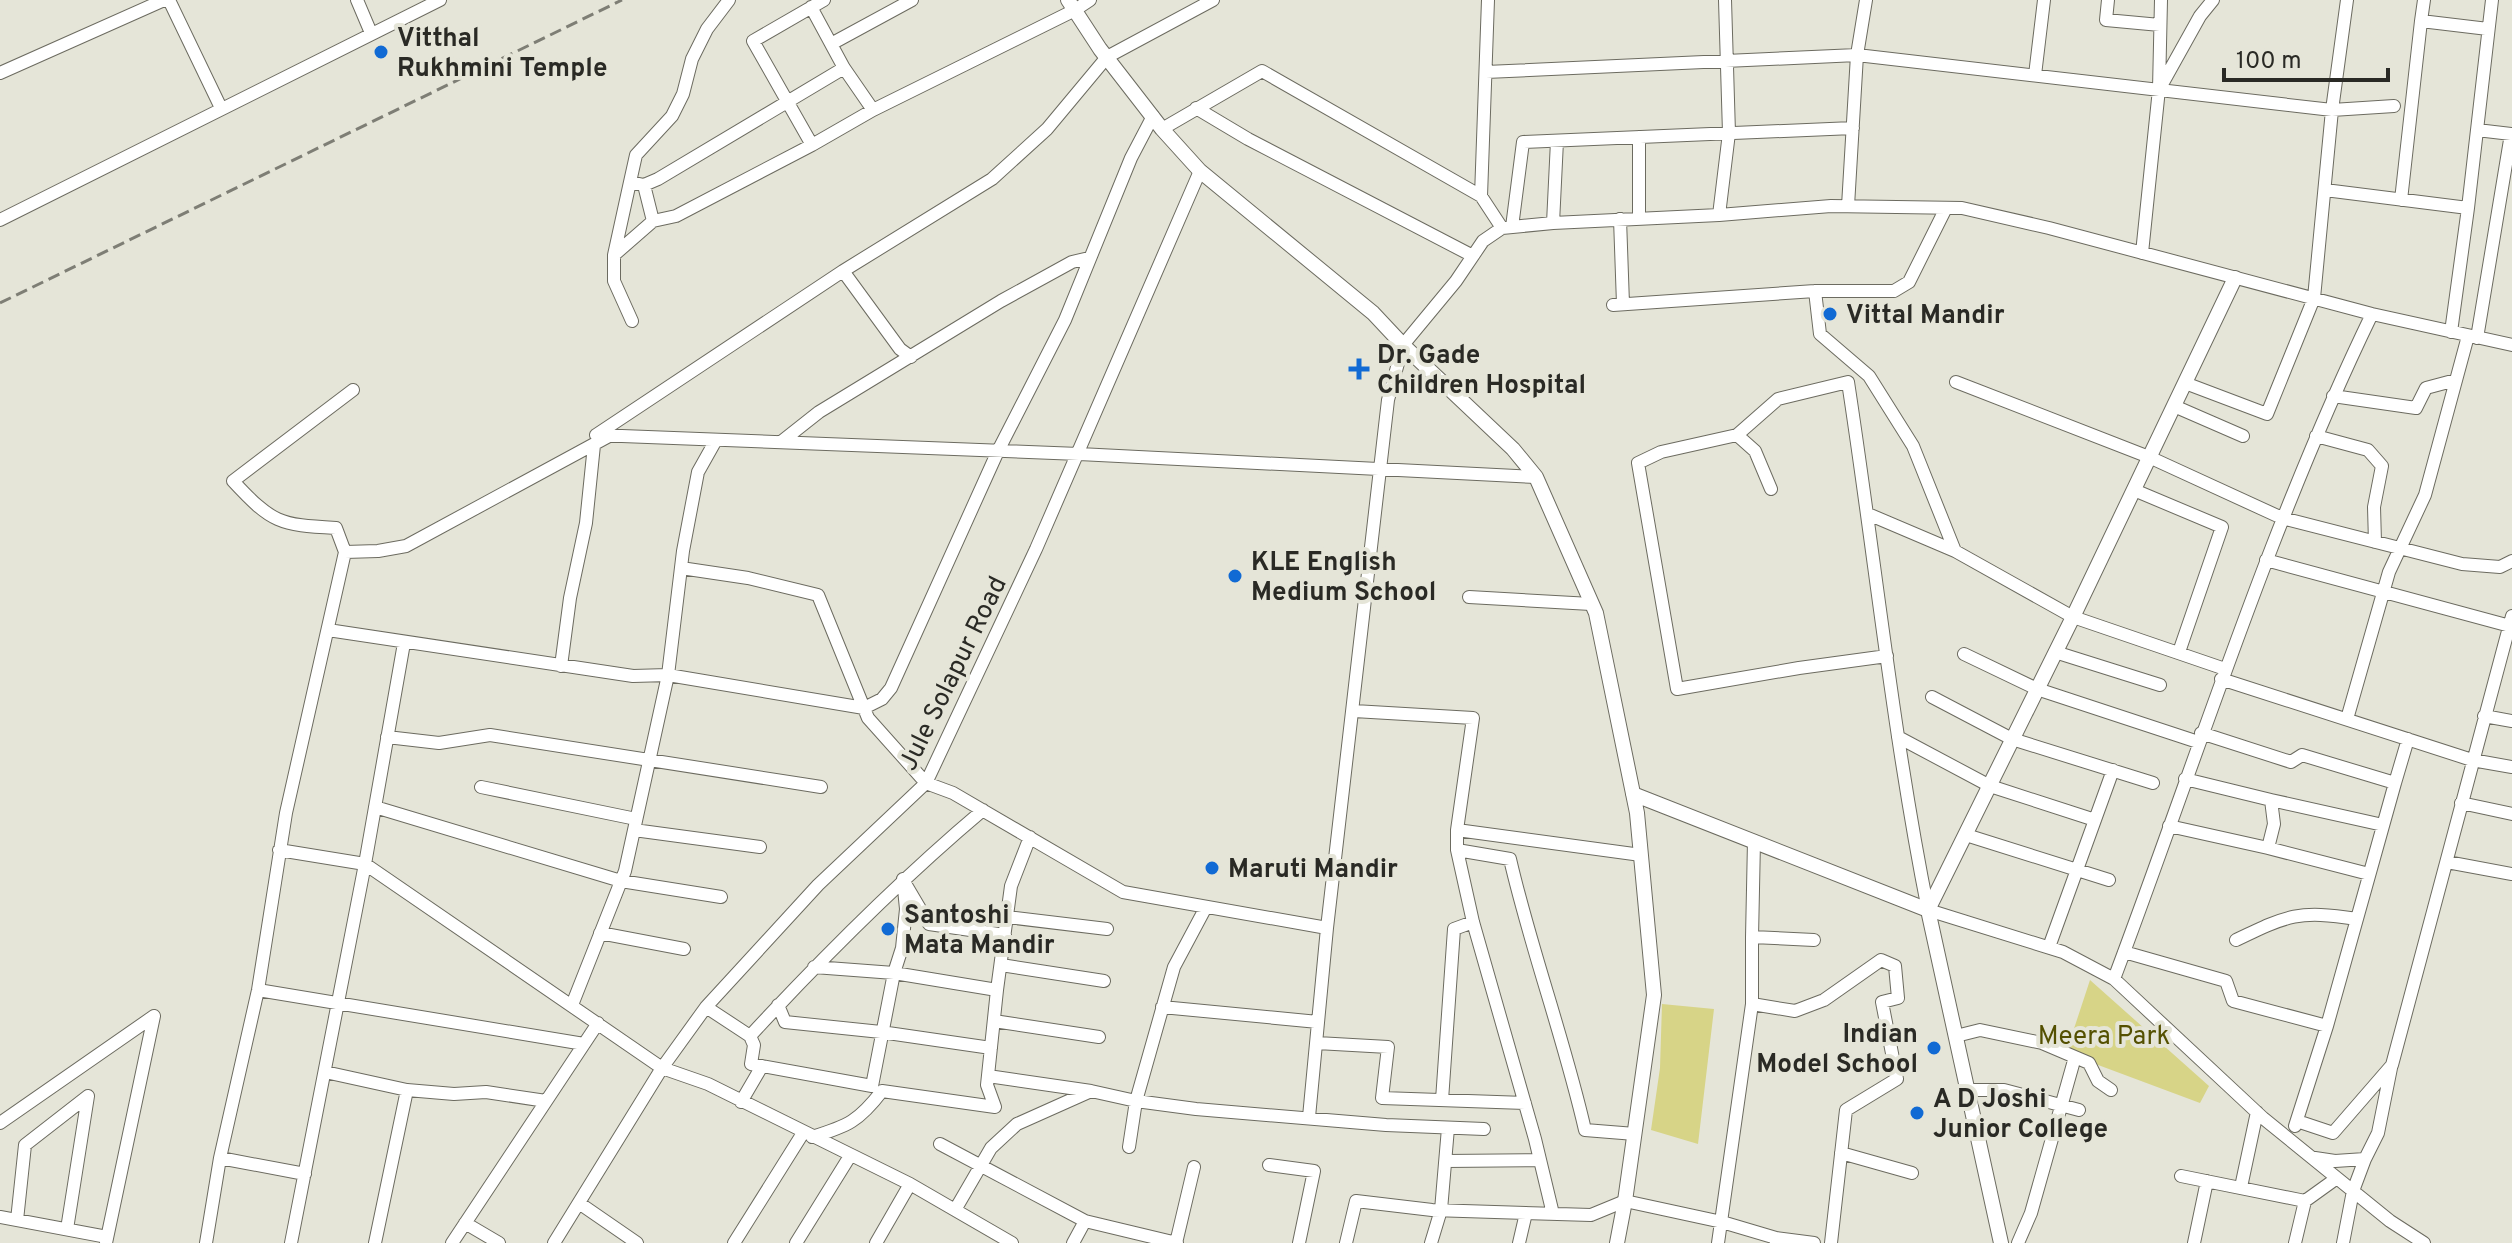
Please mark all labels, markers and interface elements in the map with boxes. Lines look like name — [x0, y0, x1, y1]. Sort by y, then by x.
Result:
place label: Vitthal Rukhmini Temple — [397, 23, 607, 86]
scale bar — [2224, 32, 2388, 82]
marker: Vitthal Rukhmini Temple — [372, 43, 390, 61]
text: 100 m — [2236, 47, 2302, 77]
place label: Vittal Mandir — [1846, 300, 2005, 333]
marker: Vittal Mandir — [1821, 305, 1839, 323]
place label: Dr. Gade Children Hospital — [1377, 340, 1586, 403]
marker: Dr. Gade Children Hospital — [1348, 358, 1370, 380]
place label: KLE English Medium School — [1251, 547, 1436, 610]
marker: KLE English Medium School — [1226, 567, 1244, 585]
street label: Jule Solapur Road — [893, 572, 1016, 777]
place label: Maruti Mandir — [1228, 854, 1398, 887]
marker: Maruti Mandir — [1203, 859, 1221, 877]
place label: Santoshi Mata Mandir — [904, 900, 1055, 963]
marker: Santoshi Mata Mandir — [879, 920, 897, 938]
place label: Indian Model School — [1756, 1019, 1918, 1082]
park label: Meera Park — [2038, 1021, 2170, 1054]
marker: Indian Model School — [1925, 1039, 1943, 1057]
place label: A D Joshi Junior College — [1933, 1084, 2108, 1147]
marker: A D Joshi Junior College — [1908, 1104, 1926, 1122]

